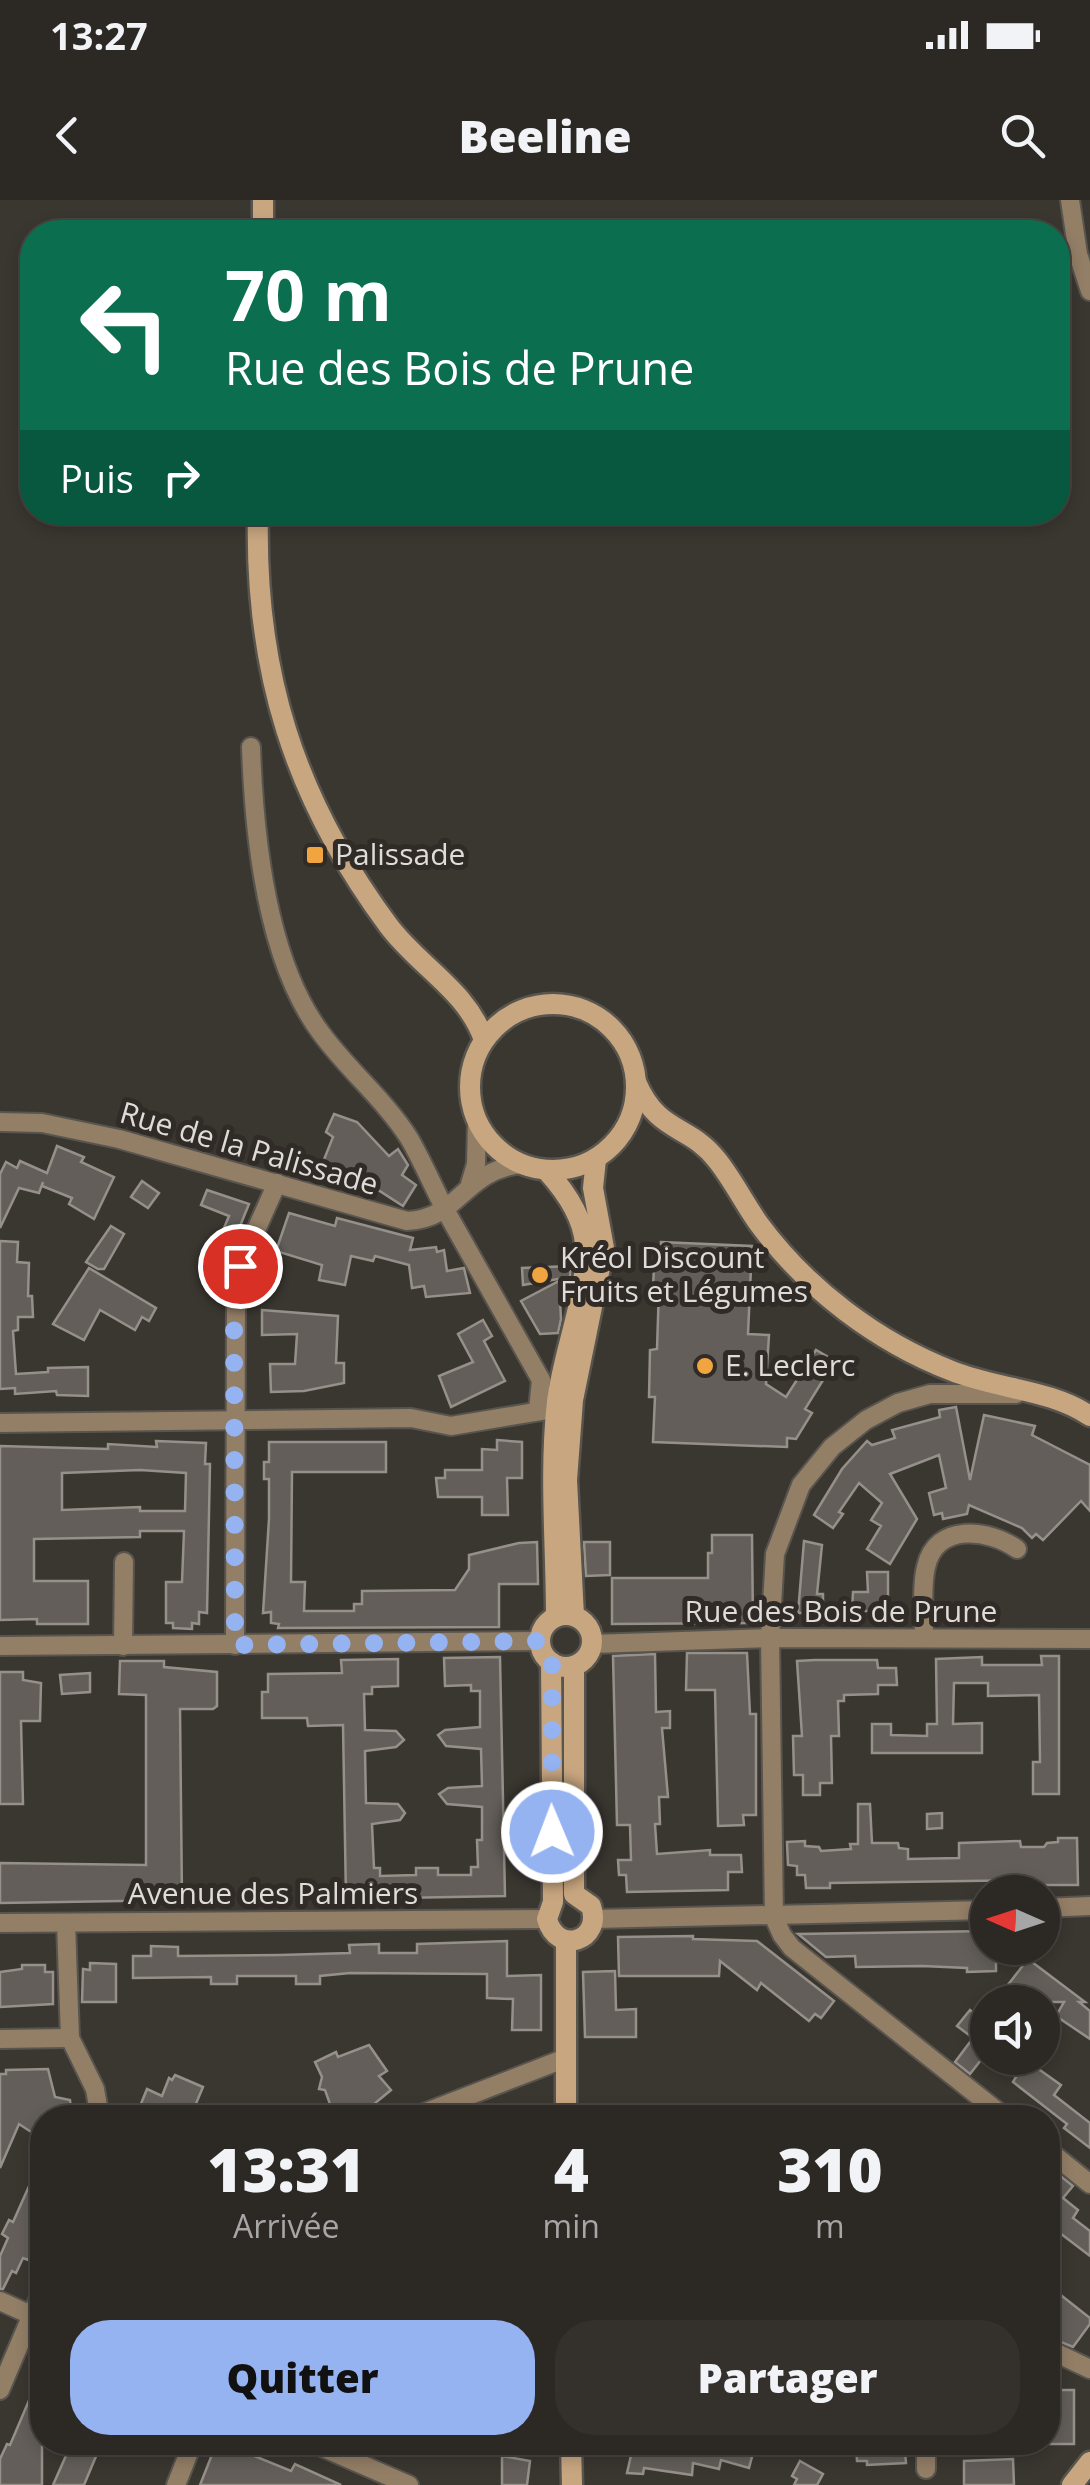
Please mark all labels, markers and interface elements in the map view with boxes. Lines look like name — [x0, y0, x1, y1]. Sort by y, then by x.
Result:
text: 13:27 — [50, 9, 148, 61]
text: Beeline — [458, 105, 632, 166]
icon: back — [40, 108, 95, 163]
icon: search — [995, 108, 1050, 163]
text: 70 m — [225, 246, 392, 342]
icon: left — [60, 260, 190, 390]
text: Rue des Bois de Prune — [225, 337, 694, 398]
icon: right — [154, 450, 209, 505]
text: Puis — [60, 452, 134, 504]
place label: Palissade — [335, 833, 465, 874]
marker: Palissade — [304, 844, 326, 866]
street label: Rue de la Palissade — [115, 1091, 383, 1204]
pin — [198, 1224, 283, 1309]
place label: Kréol Discount Fruits et Légumes — [560, 1236, 808, 1311]
icon: arrive — [213, 1239, 268, 1294]
marker: Kréol Discount Fruits et Légumes — [529, 1264, 551, 1286]
place label: E. Leclerc — [725, 1344, 855, 1385]
marker: E. Leclerc — [694, 1355, 716, 1377]
street label: Rue des Bois de Prune — [685, 1590, 997, 1631]
position arrow — [500, 1780, 604, 1884]
street label: Avenue des Palmiers — [128, 1872, 418, 1913]
north arrow — [970, 1875, 1060, 1965]
map controls — [970, 1875, 1060, 2075]
button: sound — [970, 1985, 1060, 2075]
text: 13:31 — [207, 2128, 365, 2210]
text: 4 — [554, 2128, 589, 2210]
text: 310 — [777, 2128, 883, 2210]
text: Arrivée — [233, 2204, 339, 2247]
text: min — [543, 2204, 600, 2247]
text: m — [815, 2204, 845, 2247]
button: Quitter — [70, 2320, 535, 2435]
button: Partager — [555, 2320, 1020, 2435]

